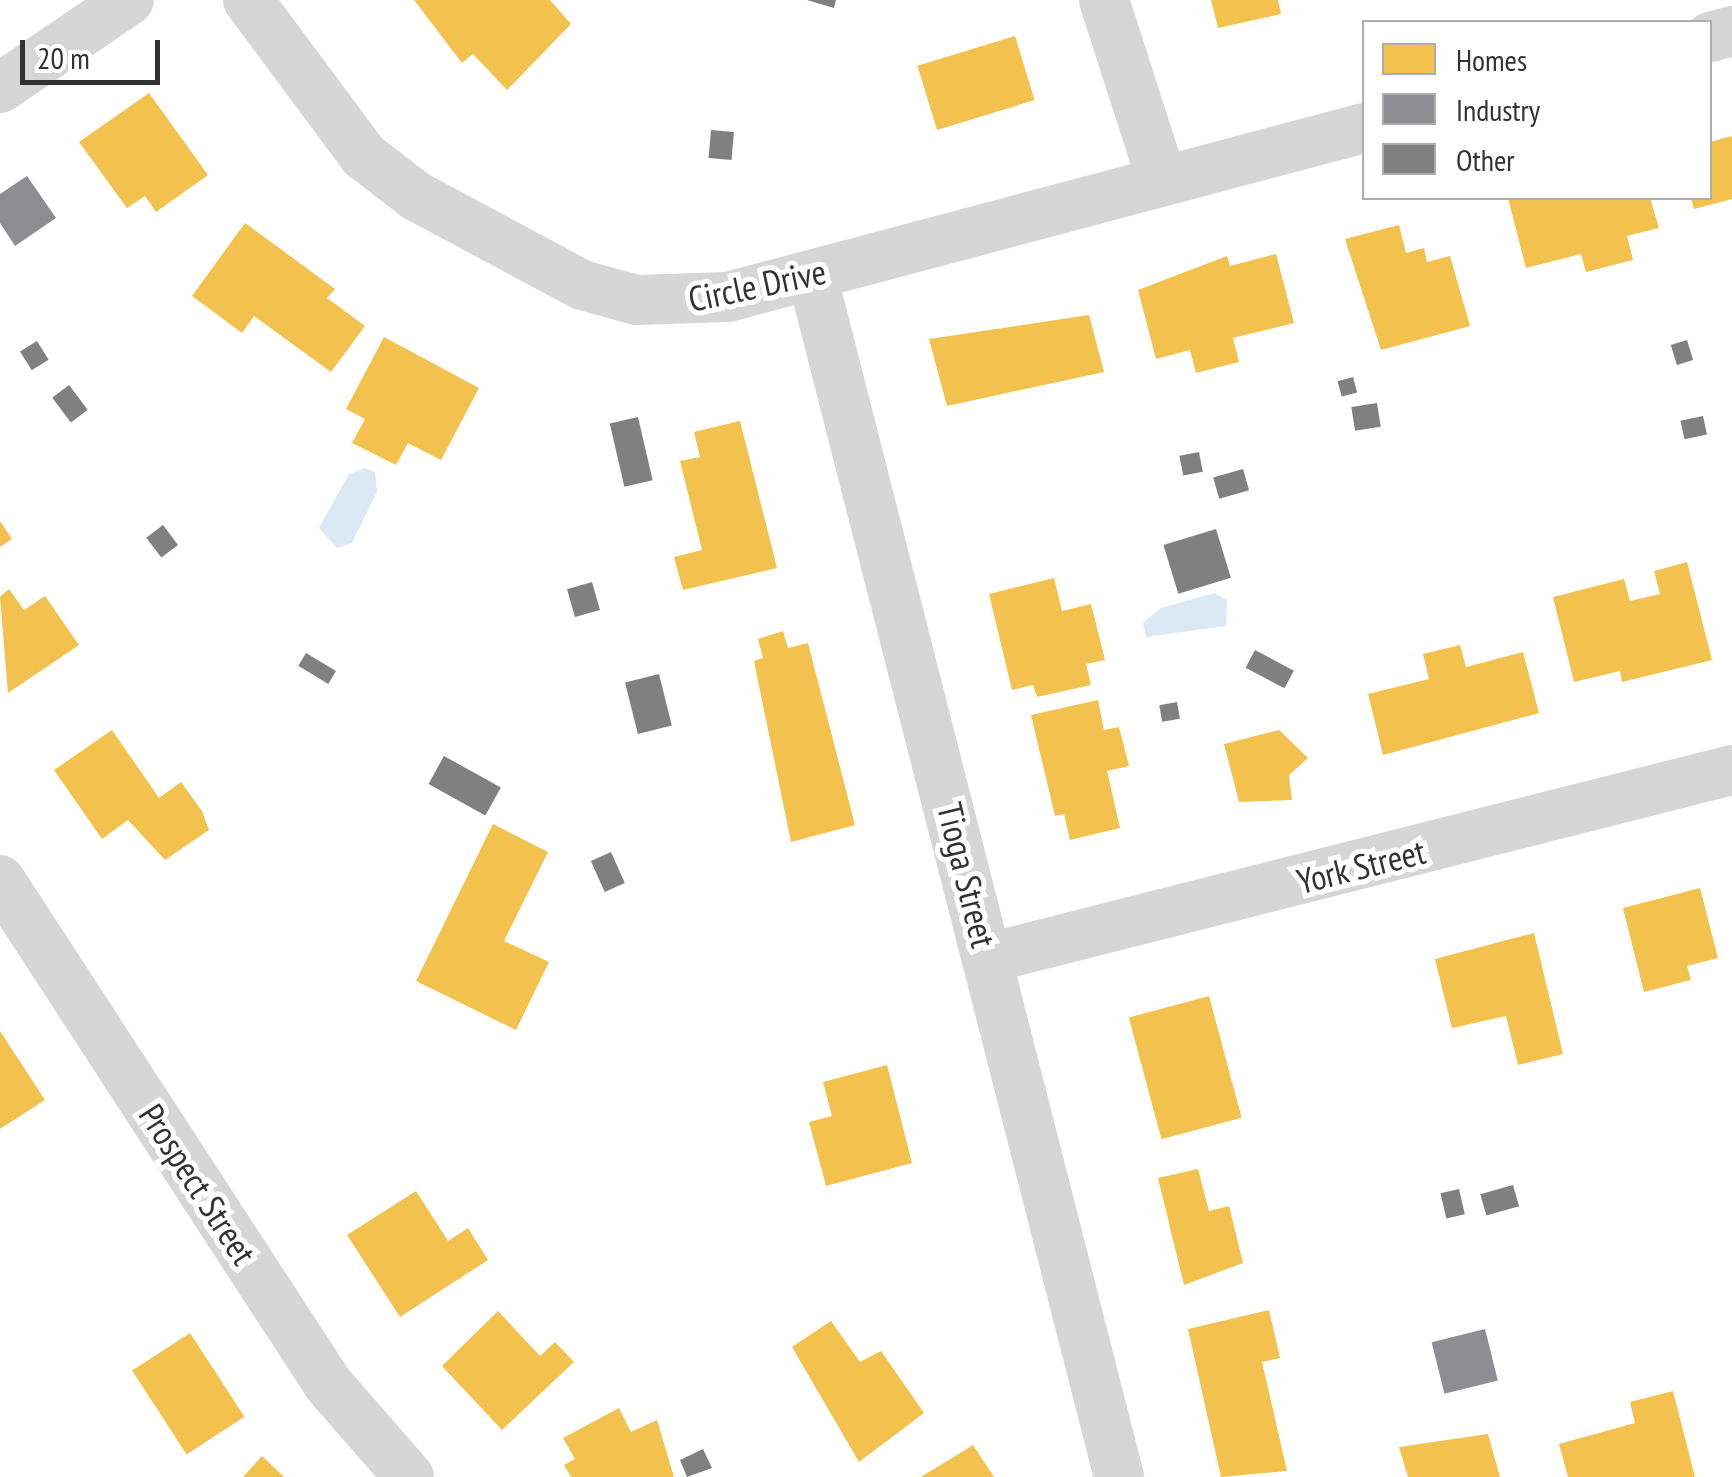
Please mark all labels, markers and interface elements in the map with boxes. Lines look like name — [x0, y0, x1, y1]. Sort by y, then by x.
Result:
scale bar — [25, 20, 165, 82]
legend — [1362, 20, 1712, 200]
text: 20 m — [37, 38, 90, 77]
text: Homes — [1456, 40, 1527, 79]
text: Industry — [1456, 90, 1540, 129]
text: Other — [1456, 140, 1515, 179]
street label: Circle Drive — [685, 250, 829, 320]
street label: Tioga Street — [929, 798, 1005, 952]
street label: York Street — [1292, 830, 1430, 902]
street label: Prospect Street — [131, 1096, 265, 1272]

